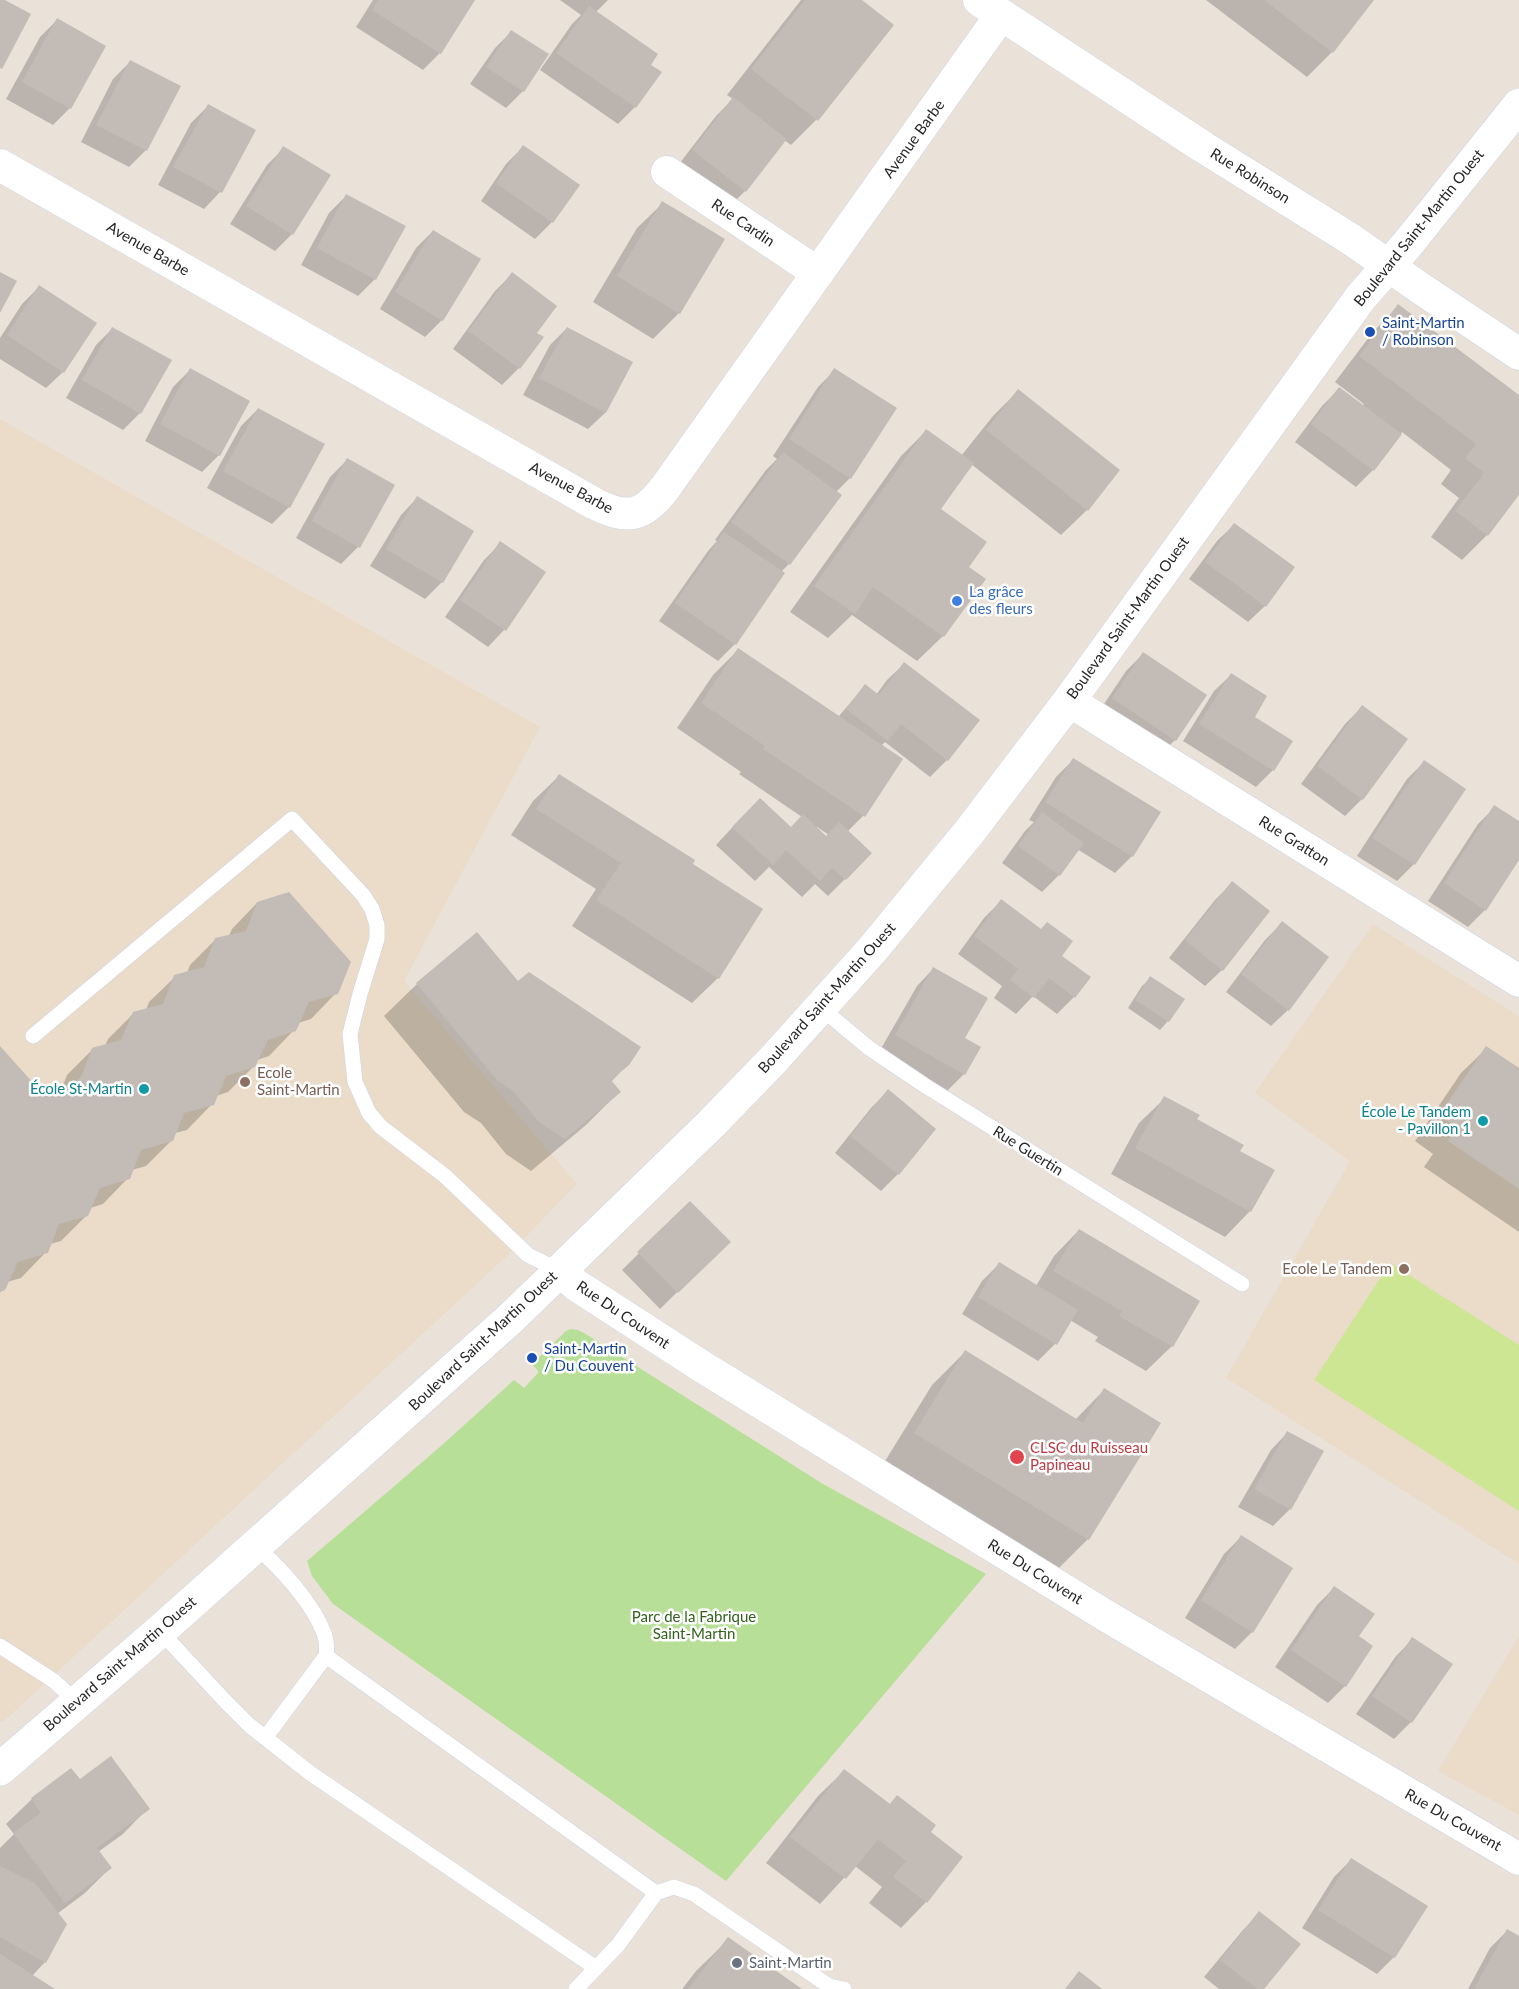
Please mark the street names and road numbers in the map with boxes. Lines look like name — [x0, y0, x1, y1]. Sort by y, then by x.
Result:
street label: Avenue Barbe — [880, 96, 948, 182]
street label: Rue Robinson — [1207, 144, 1293, 208]
street label: Boulevard Saint-Martin Ouest — [1350, 146, 1488, 310]
street label: Rue Cardin — [708, 195, 778, 251]
street label: Avenue Barbe — [104, 218, 192, 280]
street label: Avenue Barbe — [526, 458, 616, 518]
street label: Boulevard Saint-Martin Ouest — [1063, 533, 1193, 703]
street label: Rue Gratton — [1255, 812, 1333, 870]
street label: Boulevard Saint-Martin Ouest — [755, 919, 899, 1077]
street label: Rue Guertin — [990, 1122, 1066, 1180]
street label: Boulevard Saint-Martin Ouest — [405, 1267, 561, 1415]
street label: Rue Du Couvent — [573, 1277, 673, 1353]
street label: Rue Du Couvent — [984, 1536, 1086, 1608]
street label: Boulevard Saint-Martin Ouest — [40, 1593, 200, 1735]
street label: Rue Du Couvent — [1402, 1785, 1504, 1855]

